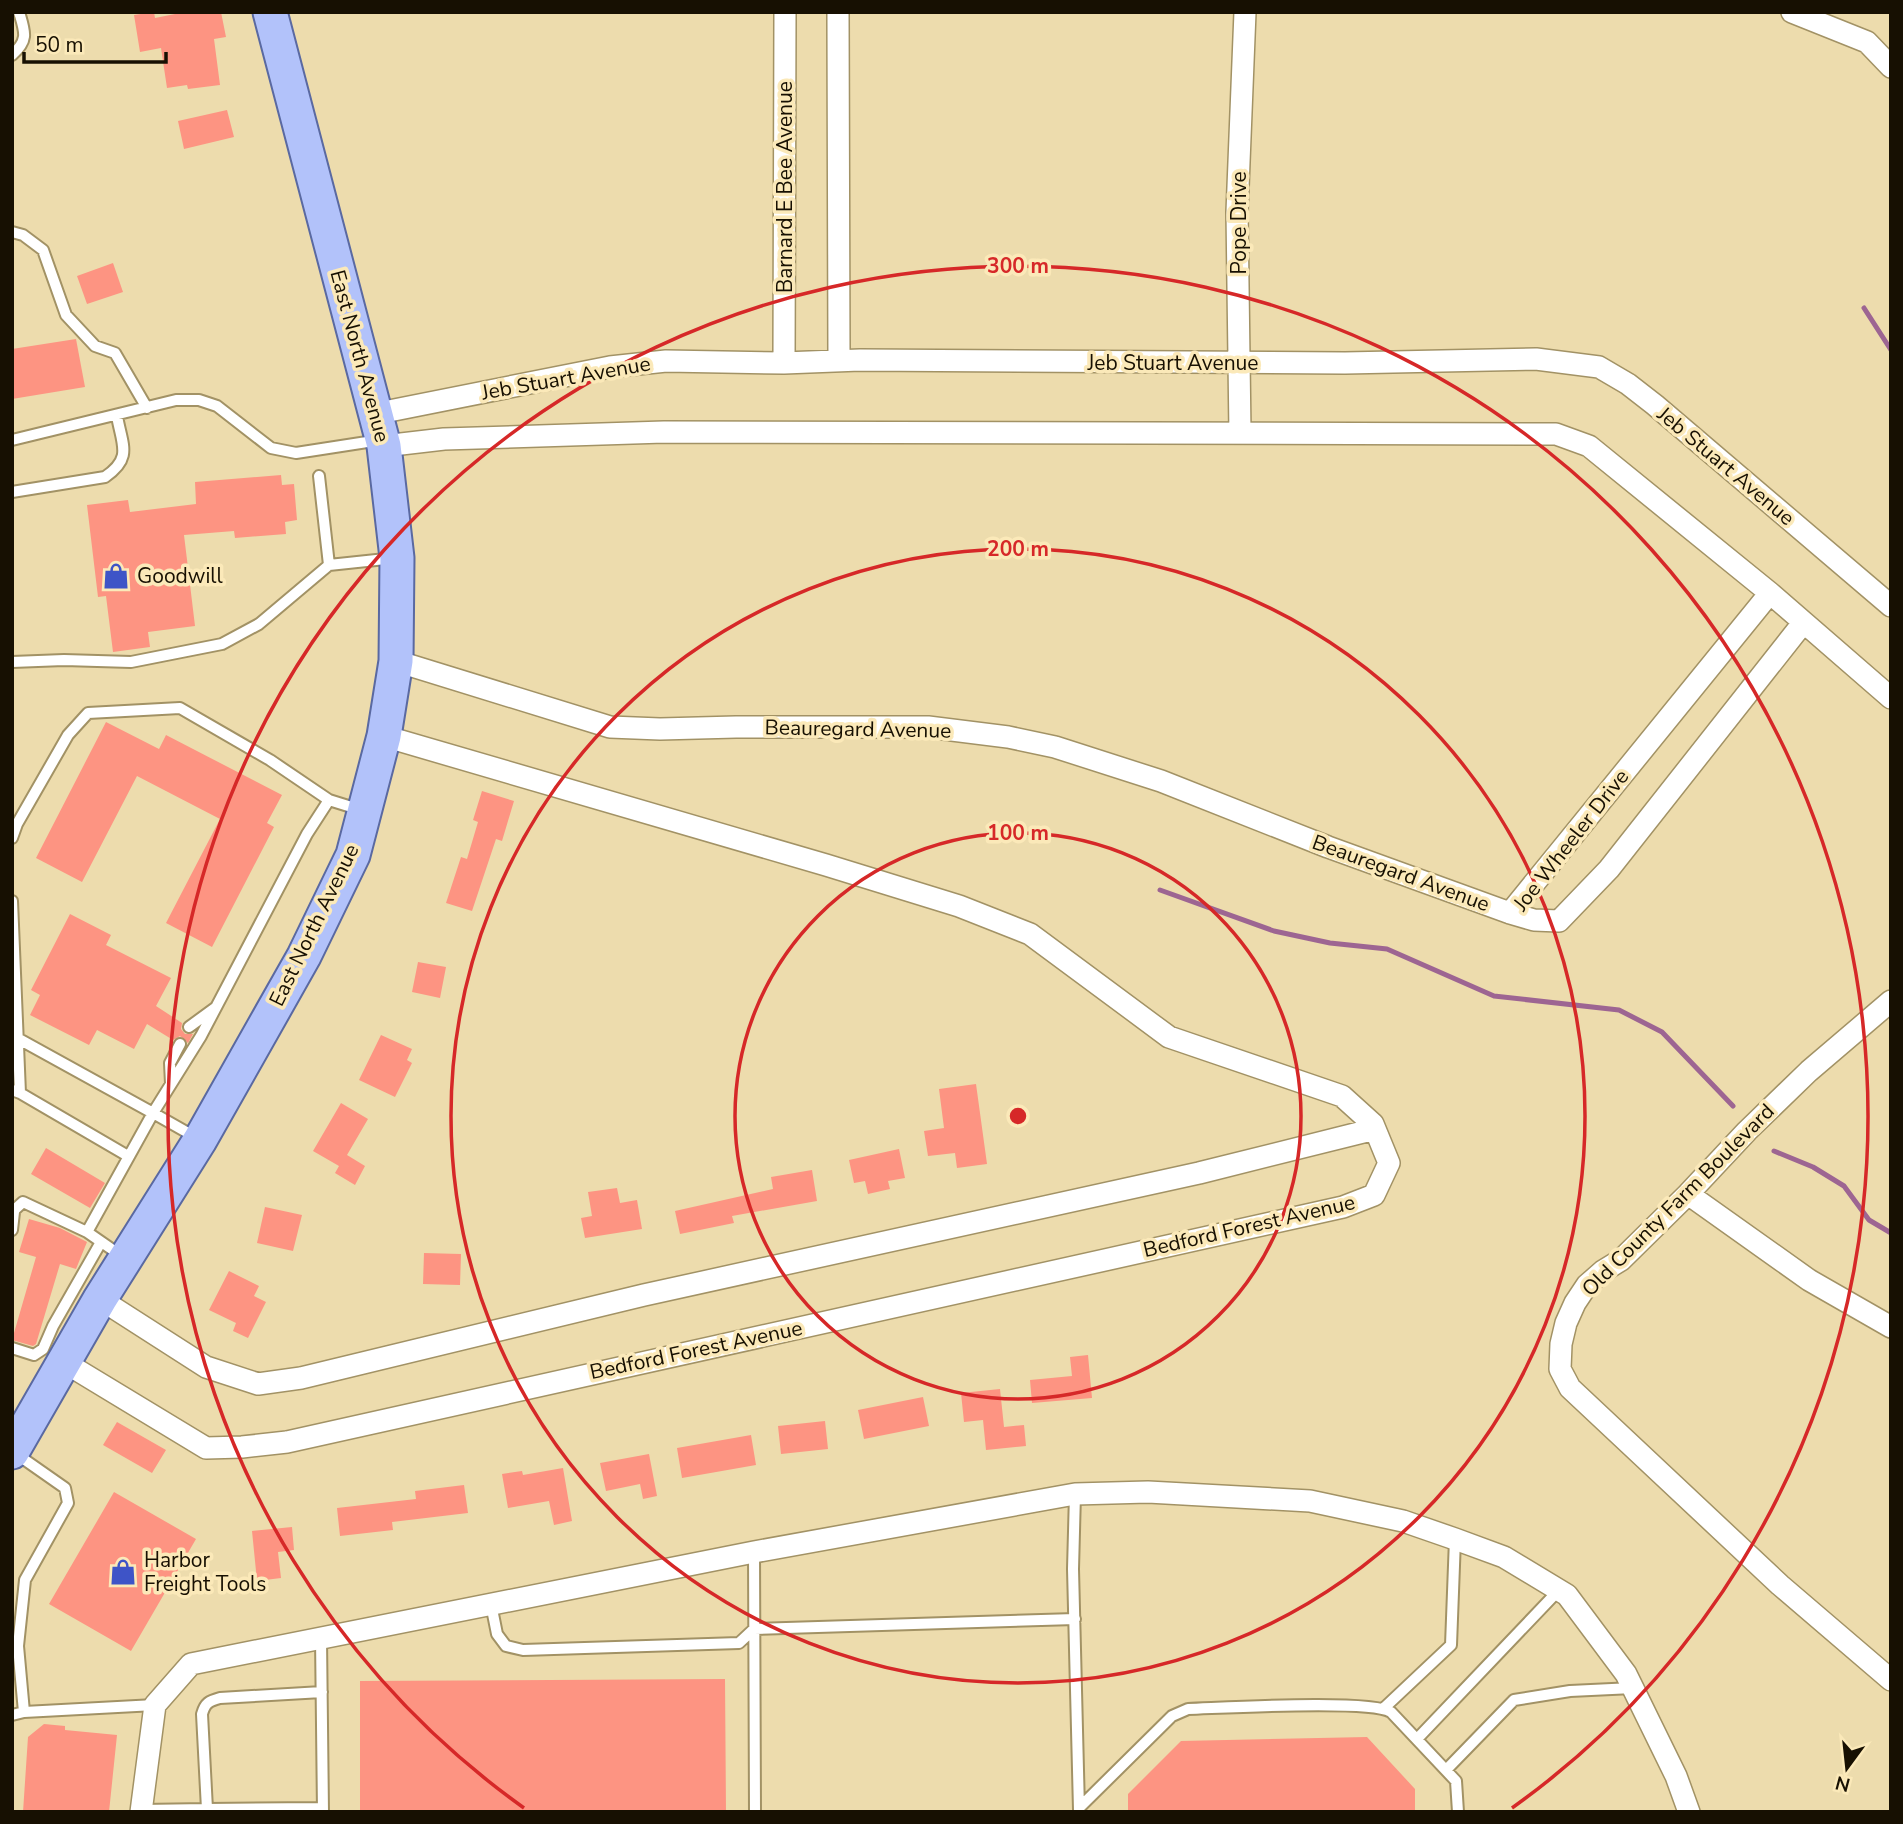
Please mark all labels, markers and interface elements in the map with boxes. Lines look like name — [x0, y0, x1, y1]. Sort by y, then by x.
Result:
scale bar — [24, 21, 166, 65]
text: 50 m — [35, 31, 84, 59]
street label: Barnard E Bee Avenue — [771, 81, 799, 293]
street label: Pope Drive — [1225, 171, 1253, 275]
text: 300 m — [987, 252, 1049, 280]
street label: East North Avenue — [324, 267, 396, 445]
street label: Jeb Stuart Avenue — [478, 349, 653, 407]
street label: Jeb Stuart Avenue — [1086, 349, 1259, 377]
street label: Jeb Stuart Avenue — [1651, 400, 1801, 532]
text: 200 m — [987, 535, 1049, 563]
shop icon: Goodwill — [101, 561, 131, 591]
place label: Goodwill — [137, 562, 224, 590]
street label: Beauregard Avenue — [764, 713, 952, 745]
street label: Joe Wheeler Drive — [1506, 763, 1635, 917]
text: 100 m — [987, 819, 1049, 847]
street label: Beauregard Avenue — [1308, 828, 1494, 918]
street label: East North Avenue — [263, 839, 365, 1011]
street label: Old County Farm Boulevard — [1576, 1098, 1780, 1302]
centre of rings — [1006, 1104, 1030, 1128]
street label: Bedford Forest Avenue — [1140, 1188, 1358, 1264]
street label: Bedford Forest Avenue — [587, 1314, 805, 1386]
place label: Harbor Freight Tools — [144, 1546, 266, 1598]
shop icon: Harbor Freight Tools — [108, 1557, 138, 1587]
north arrow — [1812, 1733, 1882, 1803]
text: N — [1833, 1769, 1853, 1798]

